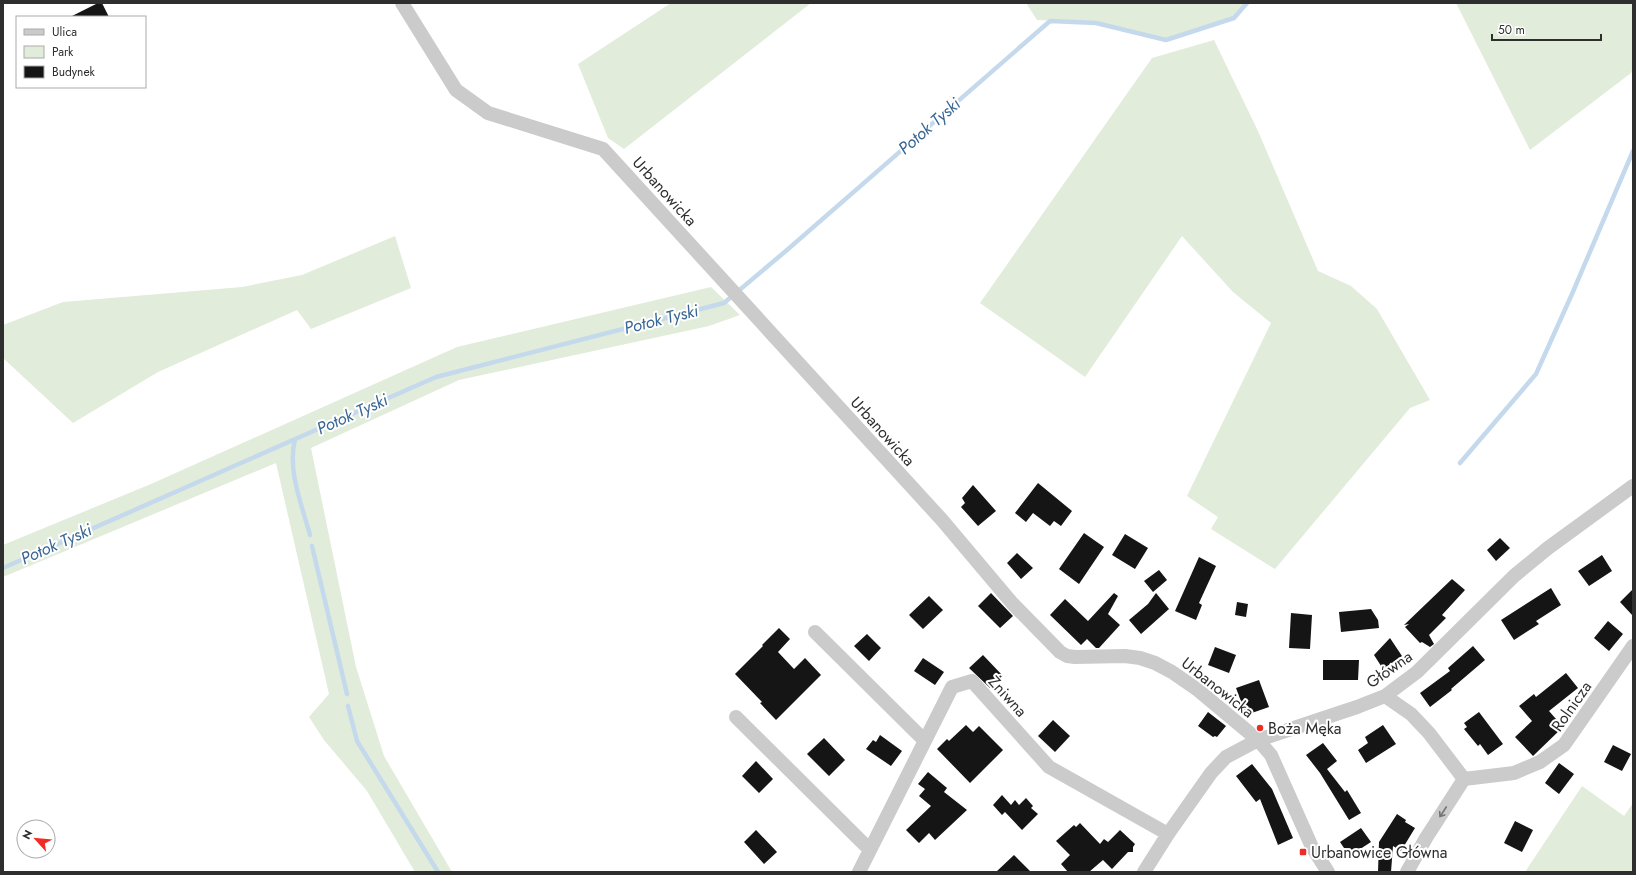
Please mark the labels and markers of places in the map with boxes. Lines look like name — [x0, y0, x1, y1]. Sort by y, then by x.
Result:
place label: Boża Męka — [1268, 717, 1341, 740]
marker: Boża Męka — [1255, 723, 1265, 733]
place label: Urbanowice Główna — [1311, 841, 1448, 864]
marker: Urbanowice Główna — [1298, 847, 1308, 857]

